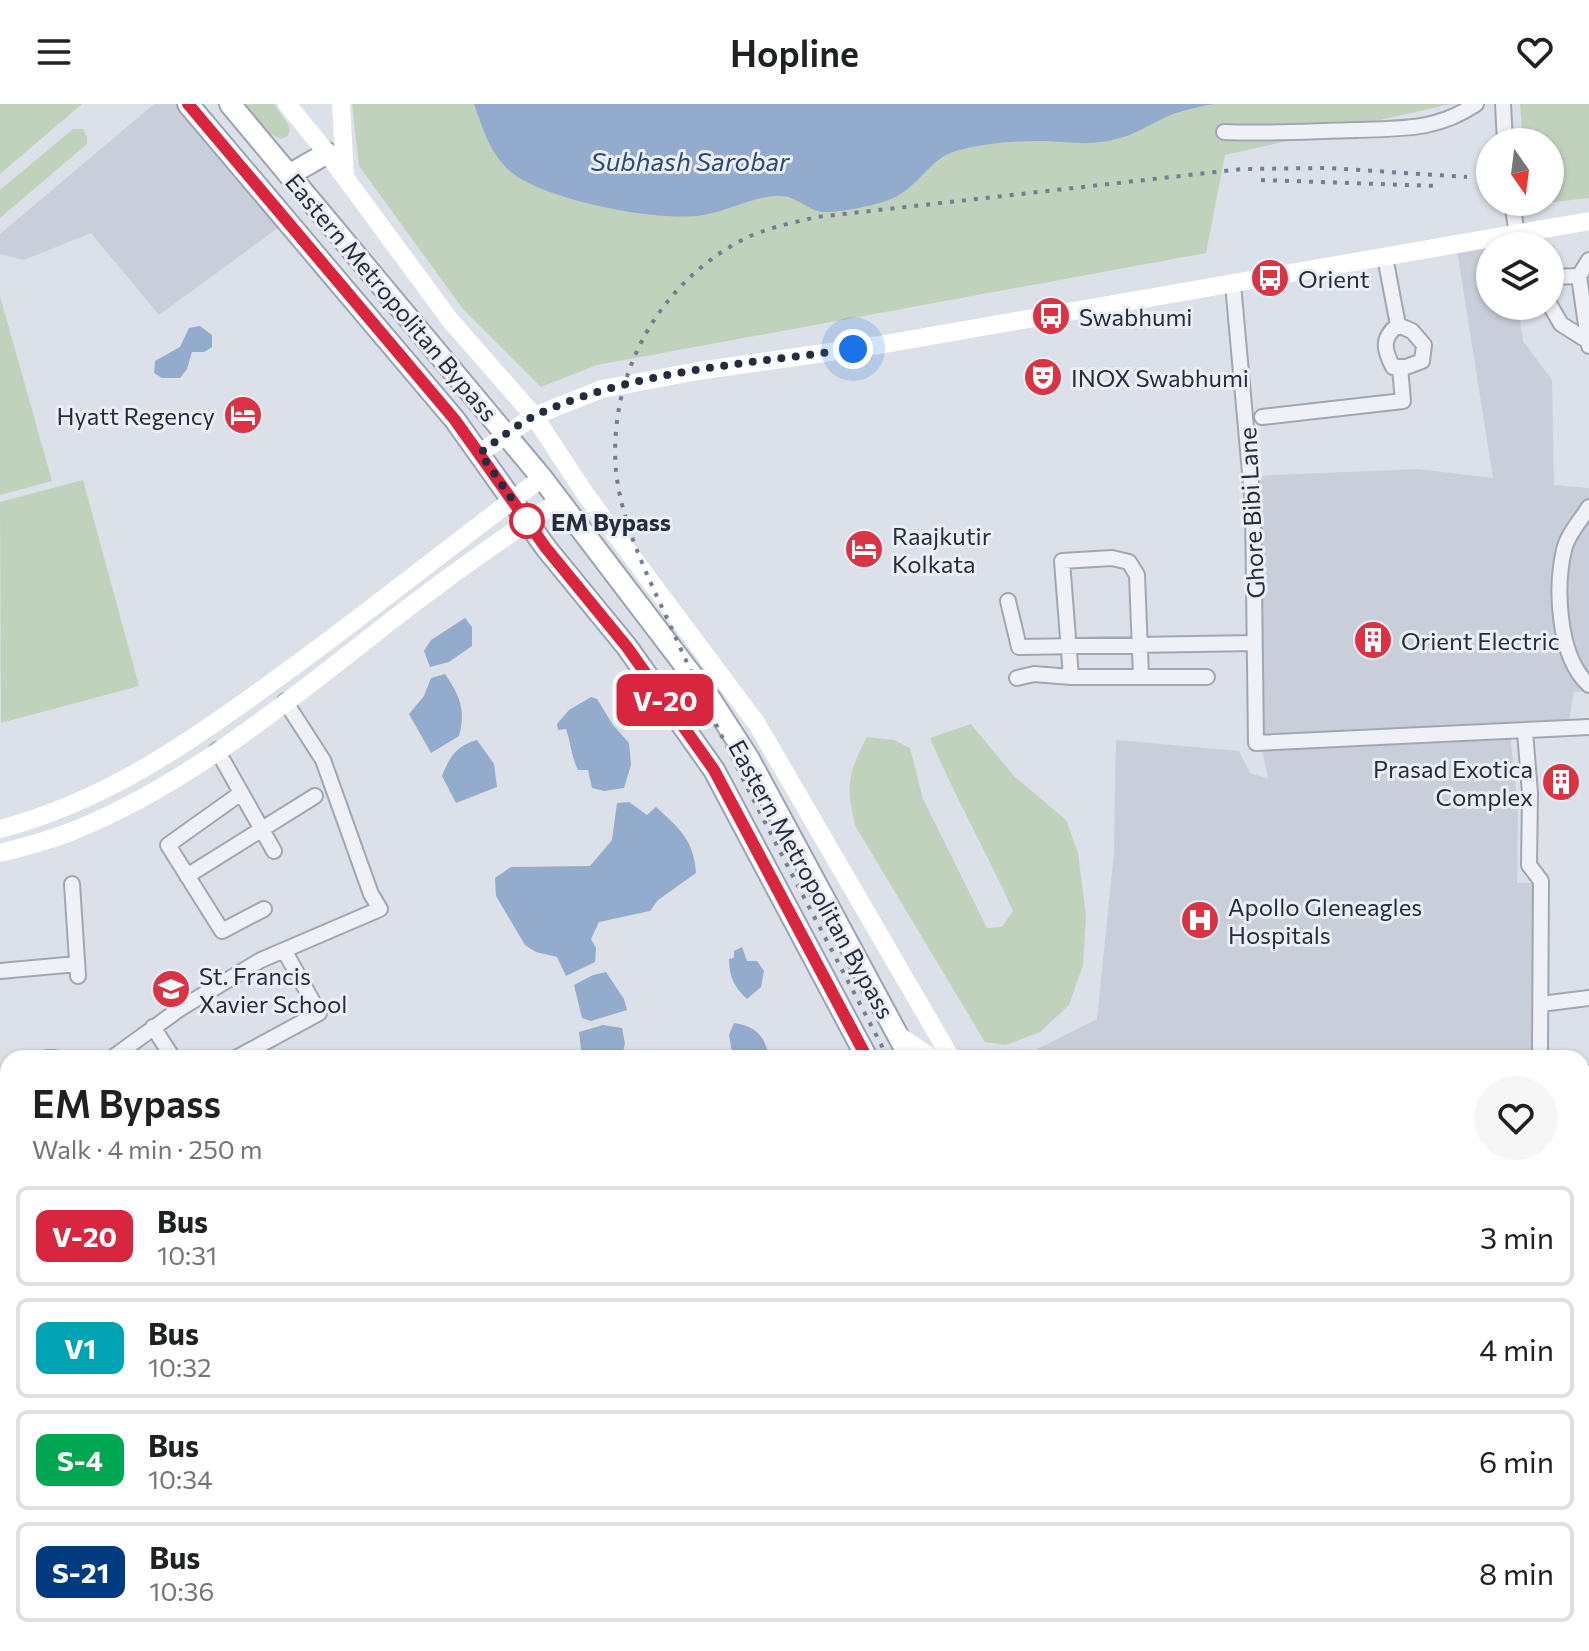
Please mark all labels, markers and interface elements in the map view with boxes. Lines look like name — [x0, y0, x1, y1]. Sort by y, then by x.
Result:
icon: menu — [32, 30, 76, 74]
text: Hopline — [730, 30, 859, 74]
icon: heart — [1513, 30, 1557, 74]
north arrow — [1476, 128, 1564, 216]
map controls — [1476, 128, 1564, 320]
water label: Subhash Sarobar — [590, 145, 791, 176]
street label: Eastern Metropolitan Bypass — [280, 167, 504, 427]
button: layers — [1476, 232, 1564, 320]
bus stop icon: Orient — [1249, 257, 1291, 299]
place label: Orient — [1298, 264, 1370, 293]
bus stop icon: Swabhumi — [1030, 295, 1072, 337]
place label: Swabhumi — [1079, 302, 1193, 331]
your location — [833, 329, 873, 369]
theatre icon: INOX Swabhumi — [1022, 356, 1064, 398]
place label: INOX Swabhumi — [1071, 363, 1249, 392]
hotel icon: Hyatt Regency — [222, 394, 264, 436]
place label: Hyatt Regency — [57, 401, 215, 430]
street label: Ghore Bibi Lane — [1232, 427, 1270, 599]
marker: EM Bypass — [510, 504, 544, 538]
place label: EM Bypass — [551, 507, 671, 536]
place label: Raajkutir Kolkata — [892, 521, 992, 578]
hotel icon: Raajkutir Kolkata — [843, 528, 885, 570]
building icon: Orient Electric — [1352, 619, 1394, 661]
place label: Orient Electric — [1401, 626, 1560, 655]
line badge: V-20 — [609, 674, 721, 726]
text: V-20 — [632, 683, 698, 717]
street label: Eastern Metropolitan Bypass — [723, 734, 901, 1024]
place label: Prasad Exotica Complex — [1373, 754, 1533, 811]
building icon: Prasad Exotica Complex — [1540, 761, 1582, 803]
place label: Apollo Gleneagles Hospitals — [1228, 892, 1422, 949]
hospital icon: Apollo Gleneagles Hospitals — [1179, 899, 1221, 941]
place label: St. Francis Xavier School — [199, 961, 347, 1018]
school or university icon: St. Francis Xavier School — [150, 968, 192, 1010]
button: heart — [1474, 1076, 1558, 1160]
text: EM Bypass — [32, 1079, 221, 1126]
text: Walk · 4 min · 250 m — [32, 1133, 262, 1164]
text: Bus — [157, 1202, 208, 1239]
text: 3 min — [1480, 1218, 1554, 1255]
text: V-20 — [52, 1219, 117, 1253]
text: 10:31 — [157, 1239, 217, 1270]
text: Bus — [148, 1314, 199, 1351]
text: 4 min — [1479, 1330, 1554, 1367]
text: V1 — [64, 1331, 96, 1365]
text: 10:32 — [148, 1351, 211, 1382]
text: Bus — [148, 1426, 199, 1463]
text: 6 min — [1479, 1442, 1554, 1479]
text: S-4 — [57, 1443, 103, 1477]
text: 10:34 — [148, 1463, 213, 1494]
text: Bus — [149, 1538, 200, 1575]
text: 8 min — [1479, 1554, 1554, 1591]
text: S-21 — [52, 1555, 109, 1589]
text: 10:36 — [149, 1575, 214, 1606]

